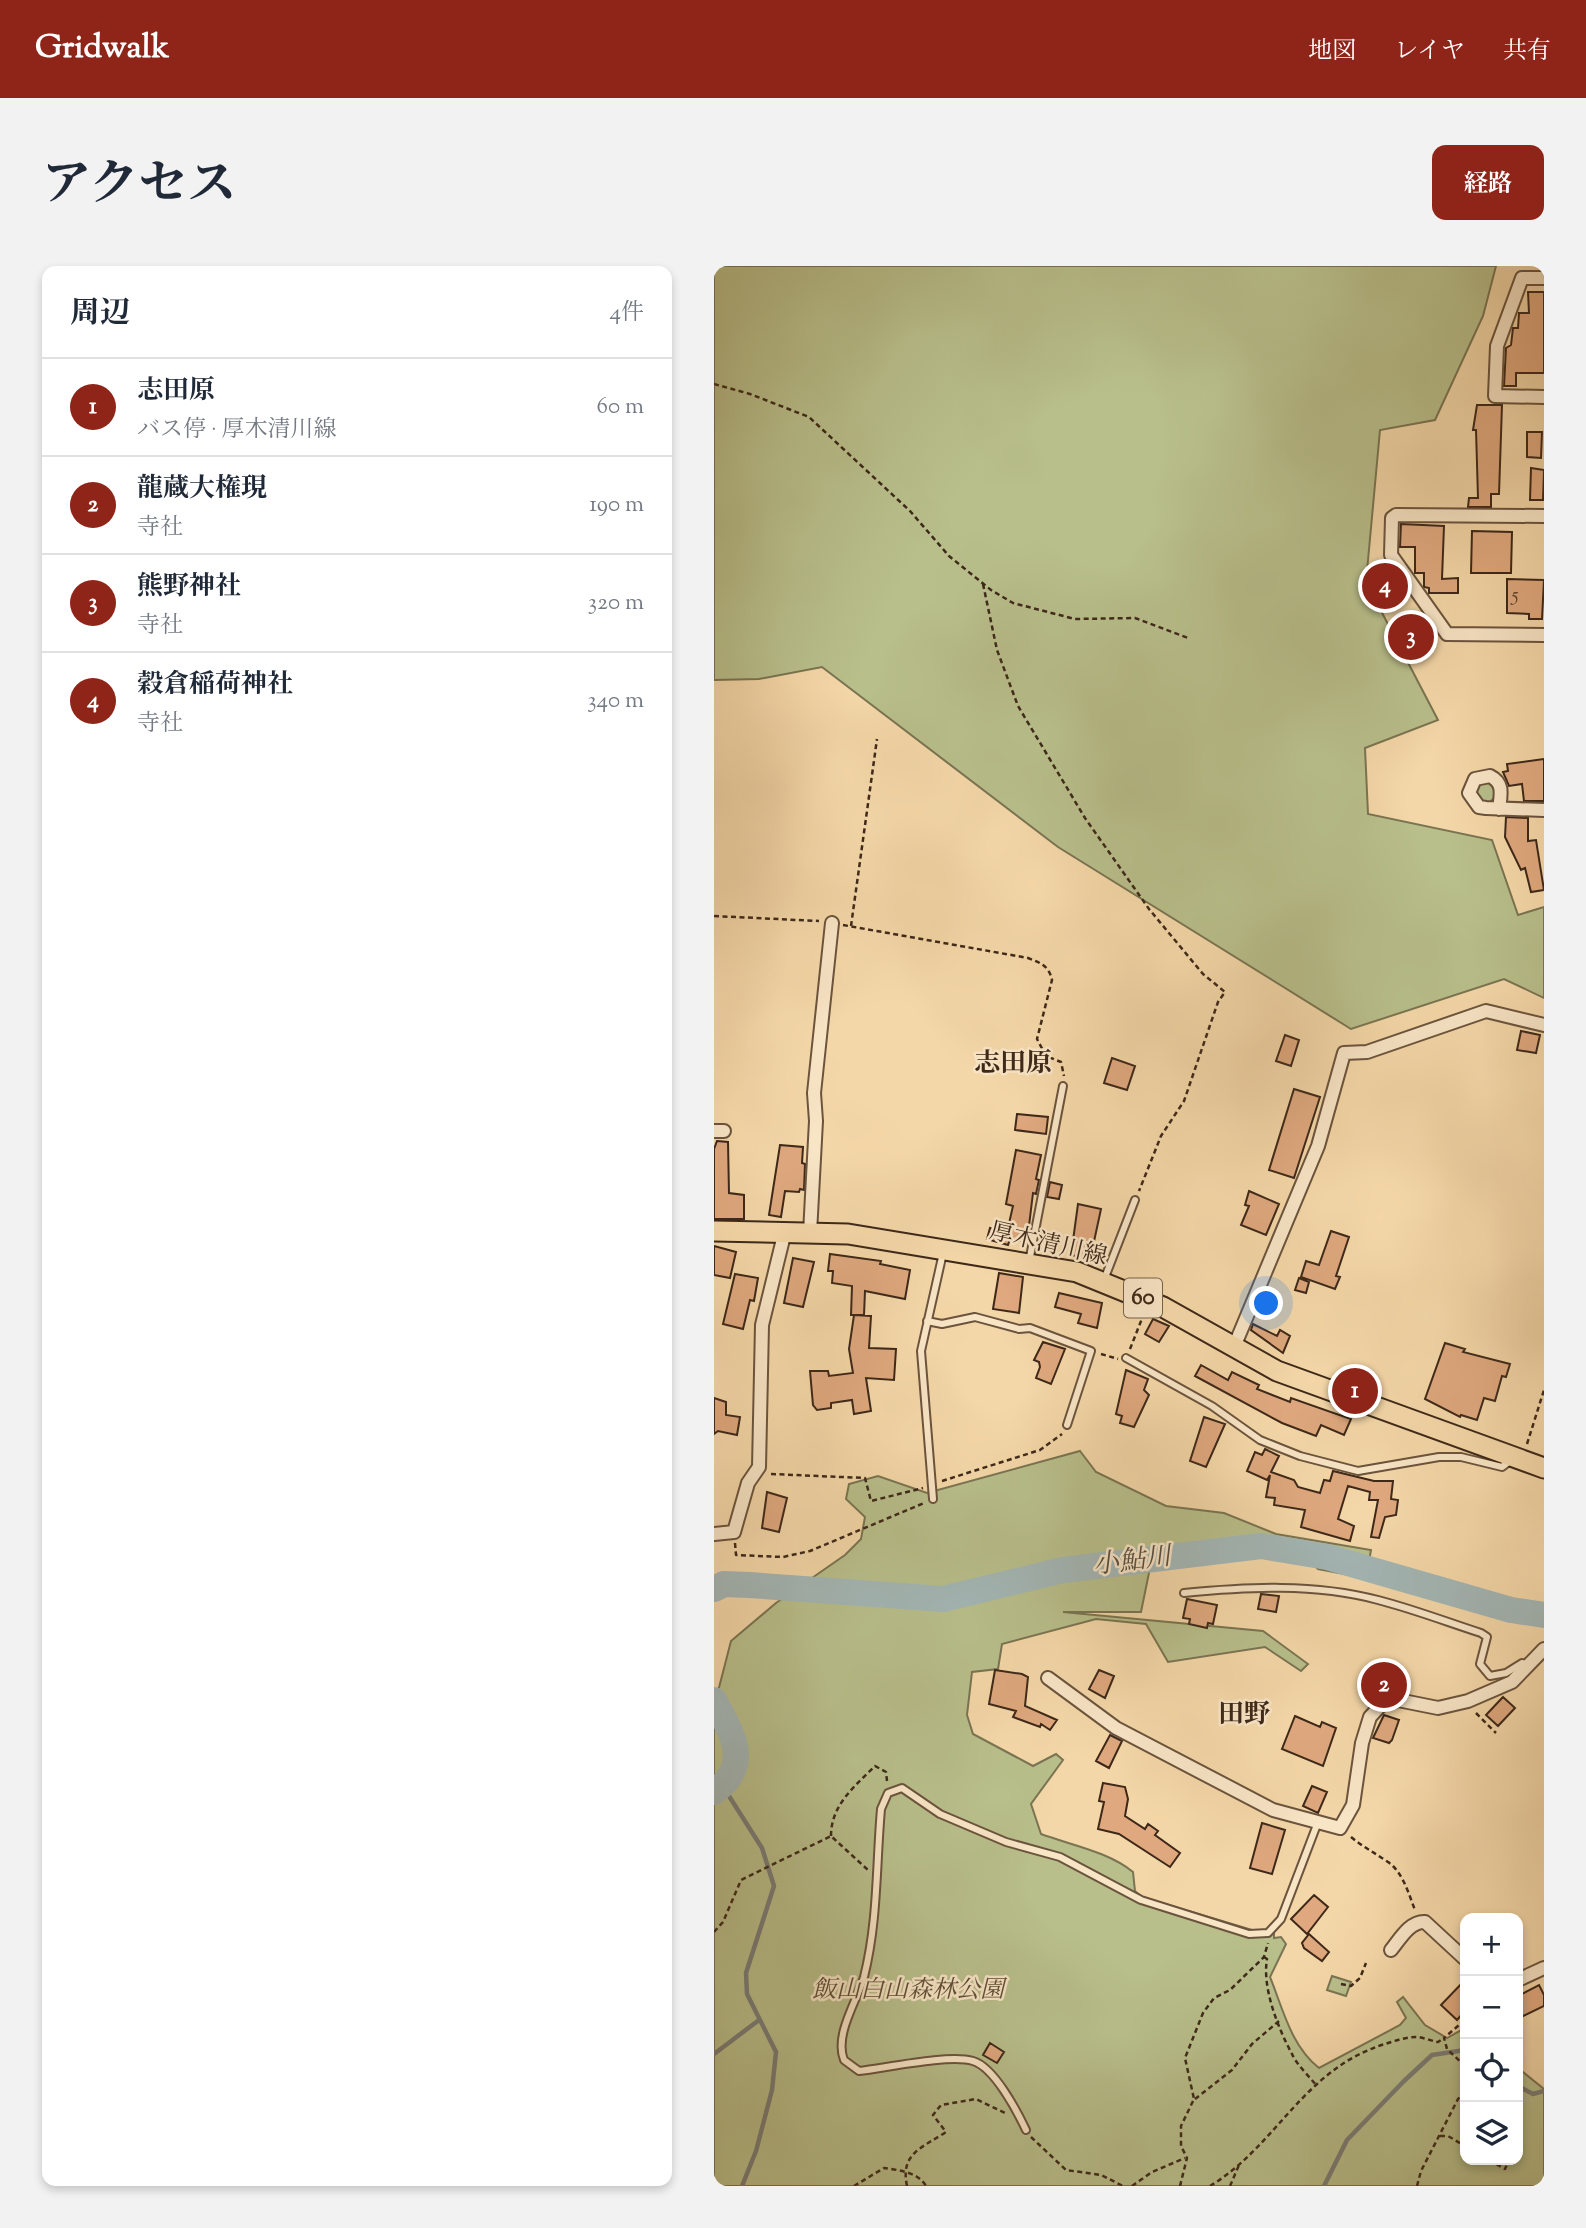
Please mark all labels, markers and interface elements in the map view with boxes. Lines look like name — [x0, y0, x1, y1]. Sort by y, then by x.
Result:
text: Gridwalk — [35, 25, 169, 73]
text: 地図 — [1308, 35, 1356, 69]
text: レイヤ — [1394, 35, 1465, 69]
text: 共有 — [1503, 35, 1551, 69]
button: 経路 — [1432, 145, 1544, 220]
text: アクセス — [42, 152, 237, 222]
text: 周辺 — [70, 293, 130, 336]
text: 4件 — [609, 297, 644, 330]
text: 志田原 — [137, 373, 215, 410]
text: 1 — [89, 391, 97, 424]
text: 60 m — [596, 391, 644, 424]
text: バス停 · 厚木清川線 — [137, 414, 337, 447]
text: 龍蔵大権現 — [137, 471, 267, 508]
text: 2 — [88, 489, 98, 522]
text: 190 m — [589, 489, 644, 522]
text: 寺社 — [137, 512, 183, 545]
pin: 4 — [1362, 560, 1408, 612]
text: 熊野神社 — [137, 569, 241, 606]
house number: 5 — [1510, 581, 1519, 611]
text: 3 — [88, 587, 98, 620]
text: 320 m — [588, 587, 644, 620]
text: 寺社 — [137, 610, 183, 643]
pin: 3 — [1388, 611, 1434, 663]
text: 穀倉稲荷神社 — [137, 667, 293, 704]
text: 4 — [87, 685, 99, 718]
text: 340 m — [587, 685, 644, 718]
text: 寺社 — [137, 708, 183, 741]
district label: 志田原 — [974, 1046, 1052, 1083]
street label: 厚木清川線 — [986, 1215, 1110, 1275]
road number: 60 — [1124, 1278, 1162, 1317]
your location — [1249, 1286, 1283, 1320]
pin: 1 — [1332, 1365, 1378, 1417]
water label: 小鮎川 — [1091, 1539, 1176, 1585]
pin: 2 — [1361, 1659, 1407, 1711]
district label: 田野 — [1218, 1697, 1270, 1734]
map controls — [1460, 1913, 1523, 2165]
button: + — [1460, 1913, 1523, 1976]
park label: 飯山白山森林公園 — [812, 1974, 1008, 2008]
button: − — [1460, 1976, 1523, 2039]
button: locate — [1460, 2039, 1523, 2102]
button: layers — [1460, 2102, 1523, 2165]

